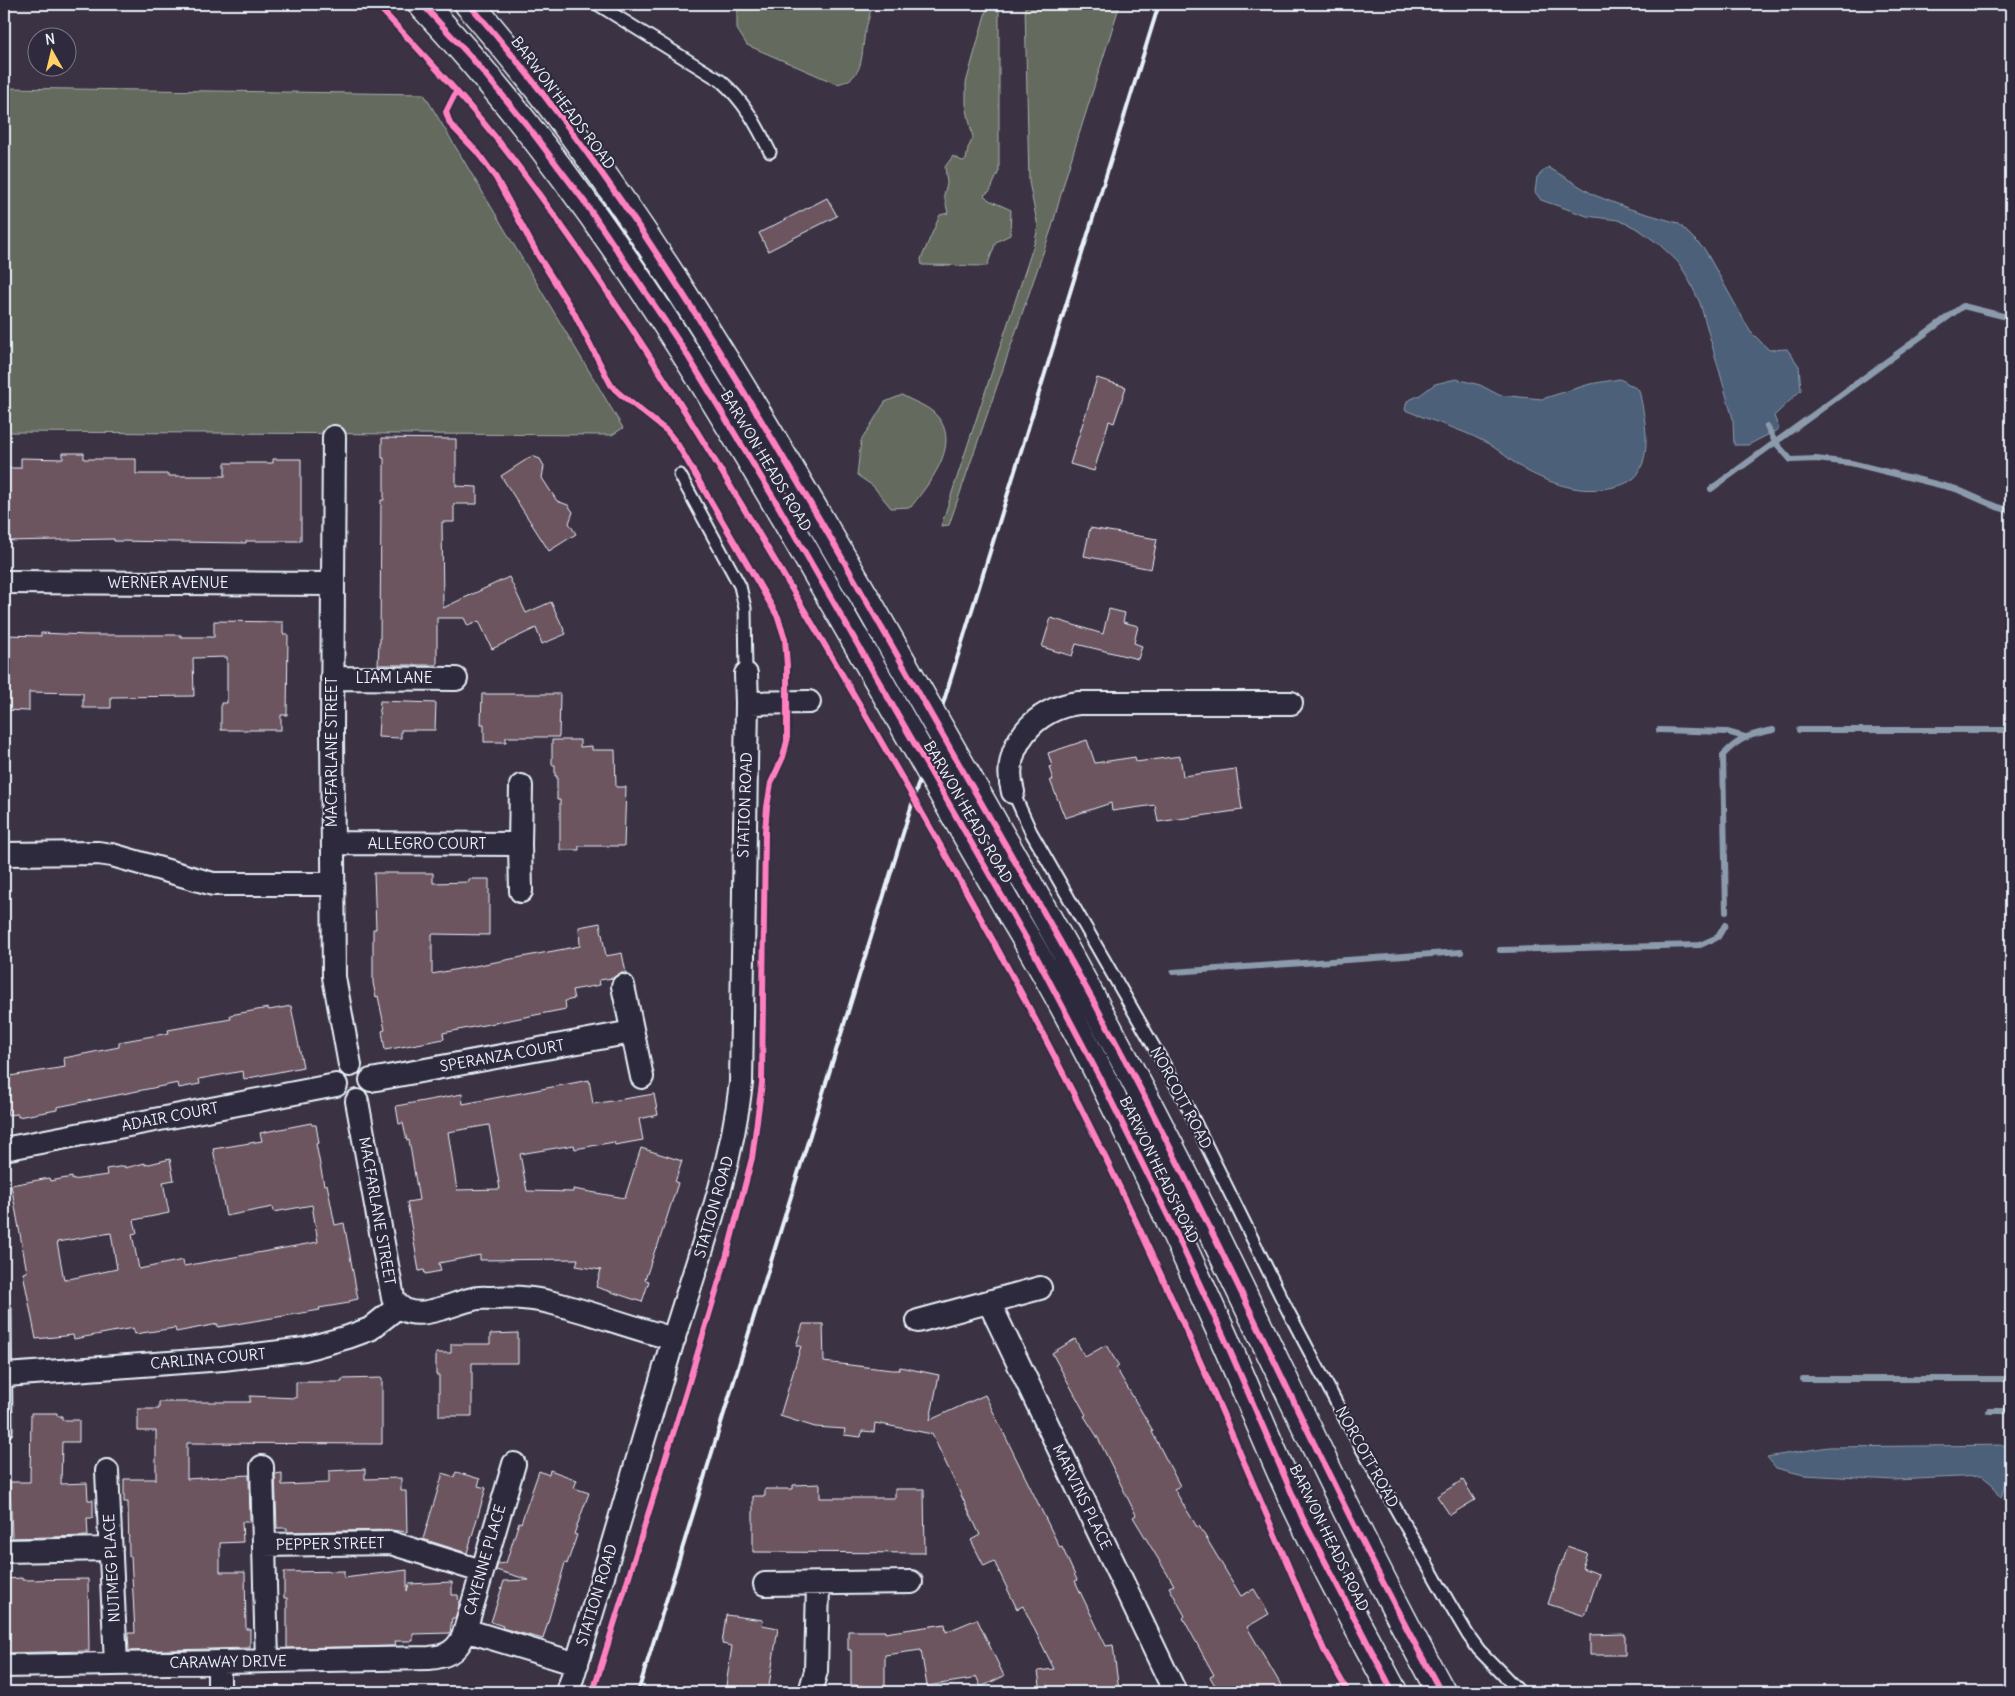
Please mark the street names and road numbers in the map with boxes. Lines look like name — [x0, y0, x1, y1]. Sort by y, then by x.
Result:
street label: BARWON HEADS ROAD — [507, 33, 620, 173]
street label: BARWON HEADS ROAD — [717, 387, 816, 535]
street label: WERNER AVENUE — [107, 573, 229, 592]
street label: LIAM LANE — [355, 668, 433, 687]
street label: MACFARLANE STREET — [322, 677, 341, 827]
street label: BARWON HEADS ROAD — [920, 737, 1017, 886]
street label: STATION ROAD — [733, 752, 756, 858]
street label: ALLEGRO COURT — [368, 834, 486, 853]
street label: SPERANZA COURT — [438, 1035, 566, 1076]
street label: NORCOTT ROAD — [1147, 1044, 1216, 1152]
street label: BARWON HEADS ROAD — [1116, 1093, 1203, 1246]
street label: ADAIR COURT — [120, 1098, 220, 1135]
street label: MACFARLANE STREET — [355, 1135, 400, 1287]
street label: STATION ROAD — [690, 1154, 737, 1260]
street label: CARLINA COURT — [149, 1344, 267, 1373]
street label: NORCOTT ROAD — [1332, 1403, 1403, 1511]
street label: MARVINS PLACE — [1049, 1441, 1116, 1553]
street label: BARWON HEADS ROAD — [1286, 1461, 1373, 1614]
street label: CAYENNE PLACE — [460, 1502, 509, 1618]
street label: NUTMEG PLACE — [99, 1513, 124, 1623]
street label: PEPPER STREET — [275, 1533, 385, 1554]
street label: STATION ROAD — [572, 1542, 621, 1648]
street label: CARAWAY DRIVE — [169, 1651, 287, 1672]

